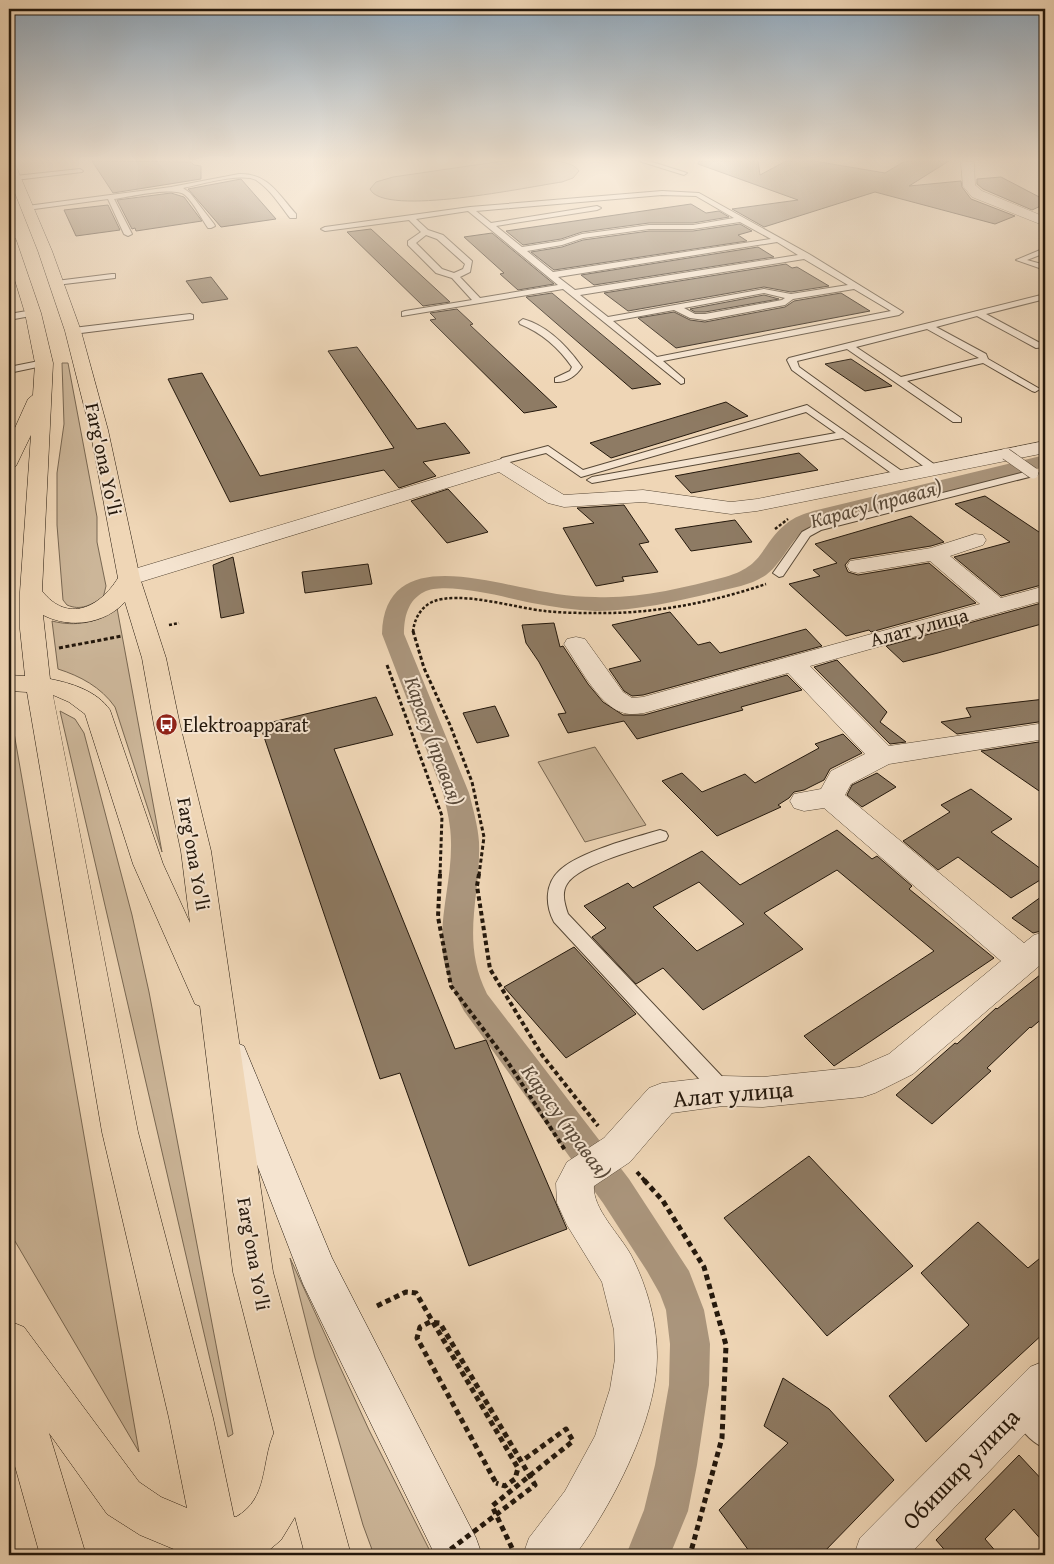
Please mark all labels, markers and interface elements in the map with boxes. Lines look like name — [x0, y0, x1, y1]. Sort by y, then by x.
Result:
street label: Farg'ona Yo'li — [78, 400, 131, 518]
water label: Карасу (правая) — [806, 471, 945, 536]
street label: Алат улица — [866, 599, 972, 654]
water label: Карасу (правая) — [397, 672, 472, 810]
place label: Elektroapparat — [183, 710, 309, 739]
bus stop icon: Elektroapparat — [155, 713, 179, 737]
street label: Farg'ona Yo'li — [170, 795, 219, 913]
water label: Карасу (правая) — [514, 1058, 619, 1186]
street label: Алат улица — [671, 1071, 795, 1116]
street label: Farg'ona Yo'li — [230, 1195, 279, 1313]
street label: Обишир улица — [894, 1400, 1028, 1537]

